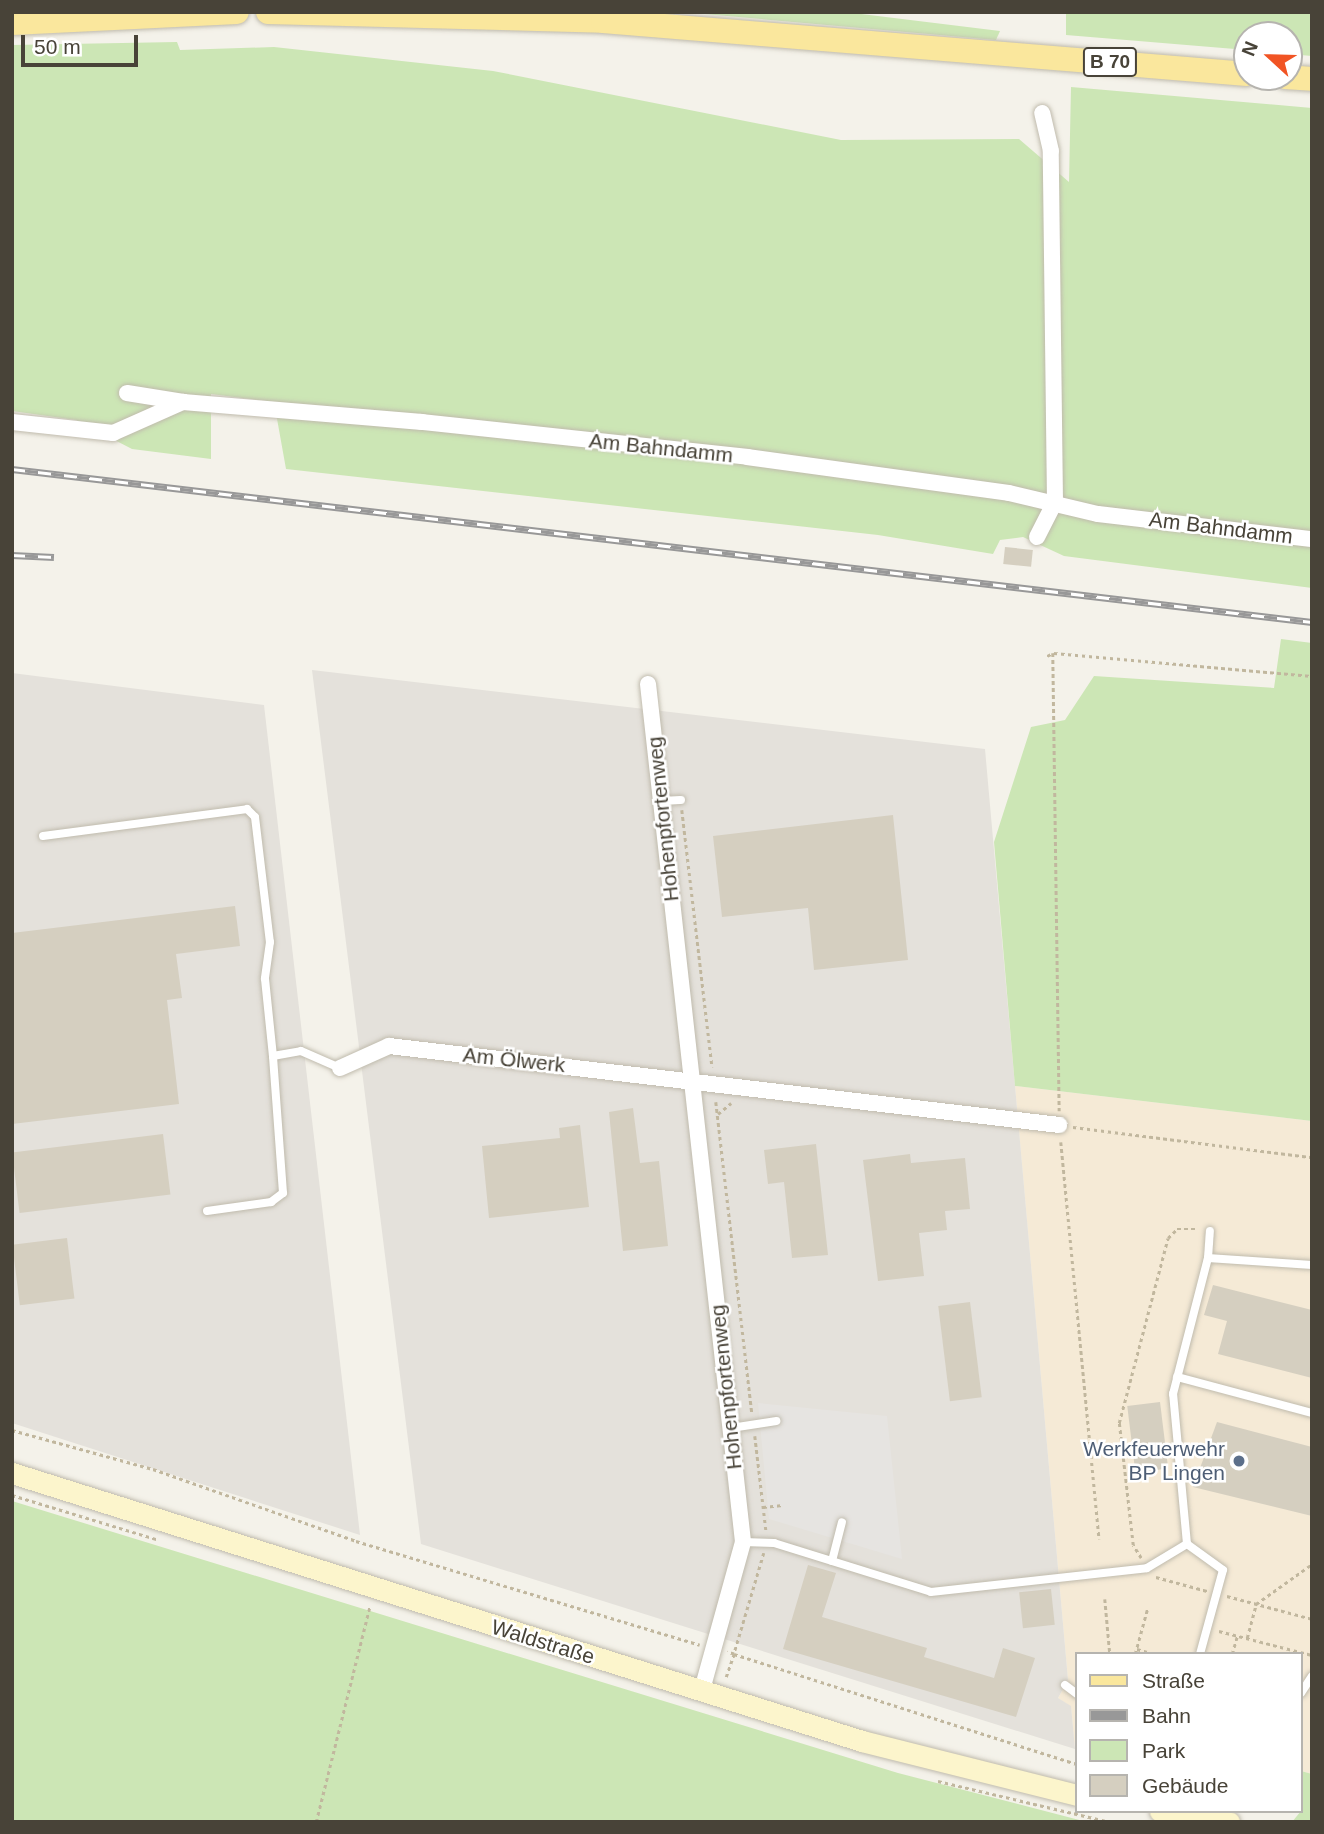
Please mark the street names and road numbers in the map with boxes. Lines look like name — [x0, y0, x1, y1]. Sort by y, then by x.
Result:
road number: B 70 — [1082, 46, 1138, 78]
street label: Am Bahndamm — [588, 428, 734, 468]
street label: Am Bahndamm — [1148, 507, 1294, 549]
street label: Hohenpfortenweg — [642, 735, 684, 903]
street label: Am Ölwerk — [462, 1042, 566, 1078]
street label: Hohenpfortenweg — [705, 1303, 747, 1471]
street label: Waldstraße — [488, 1614, 598, 1670]

